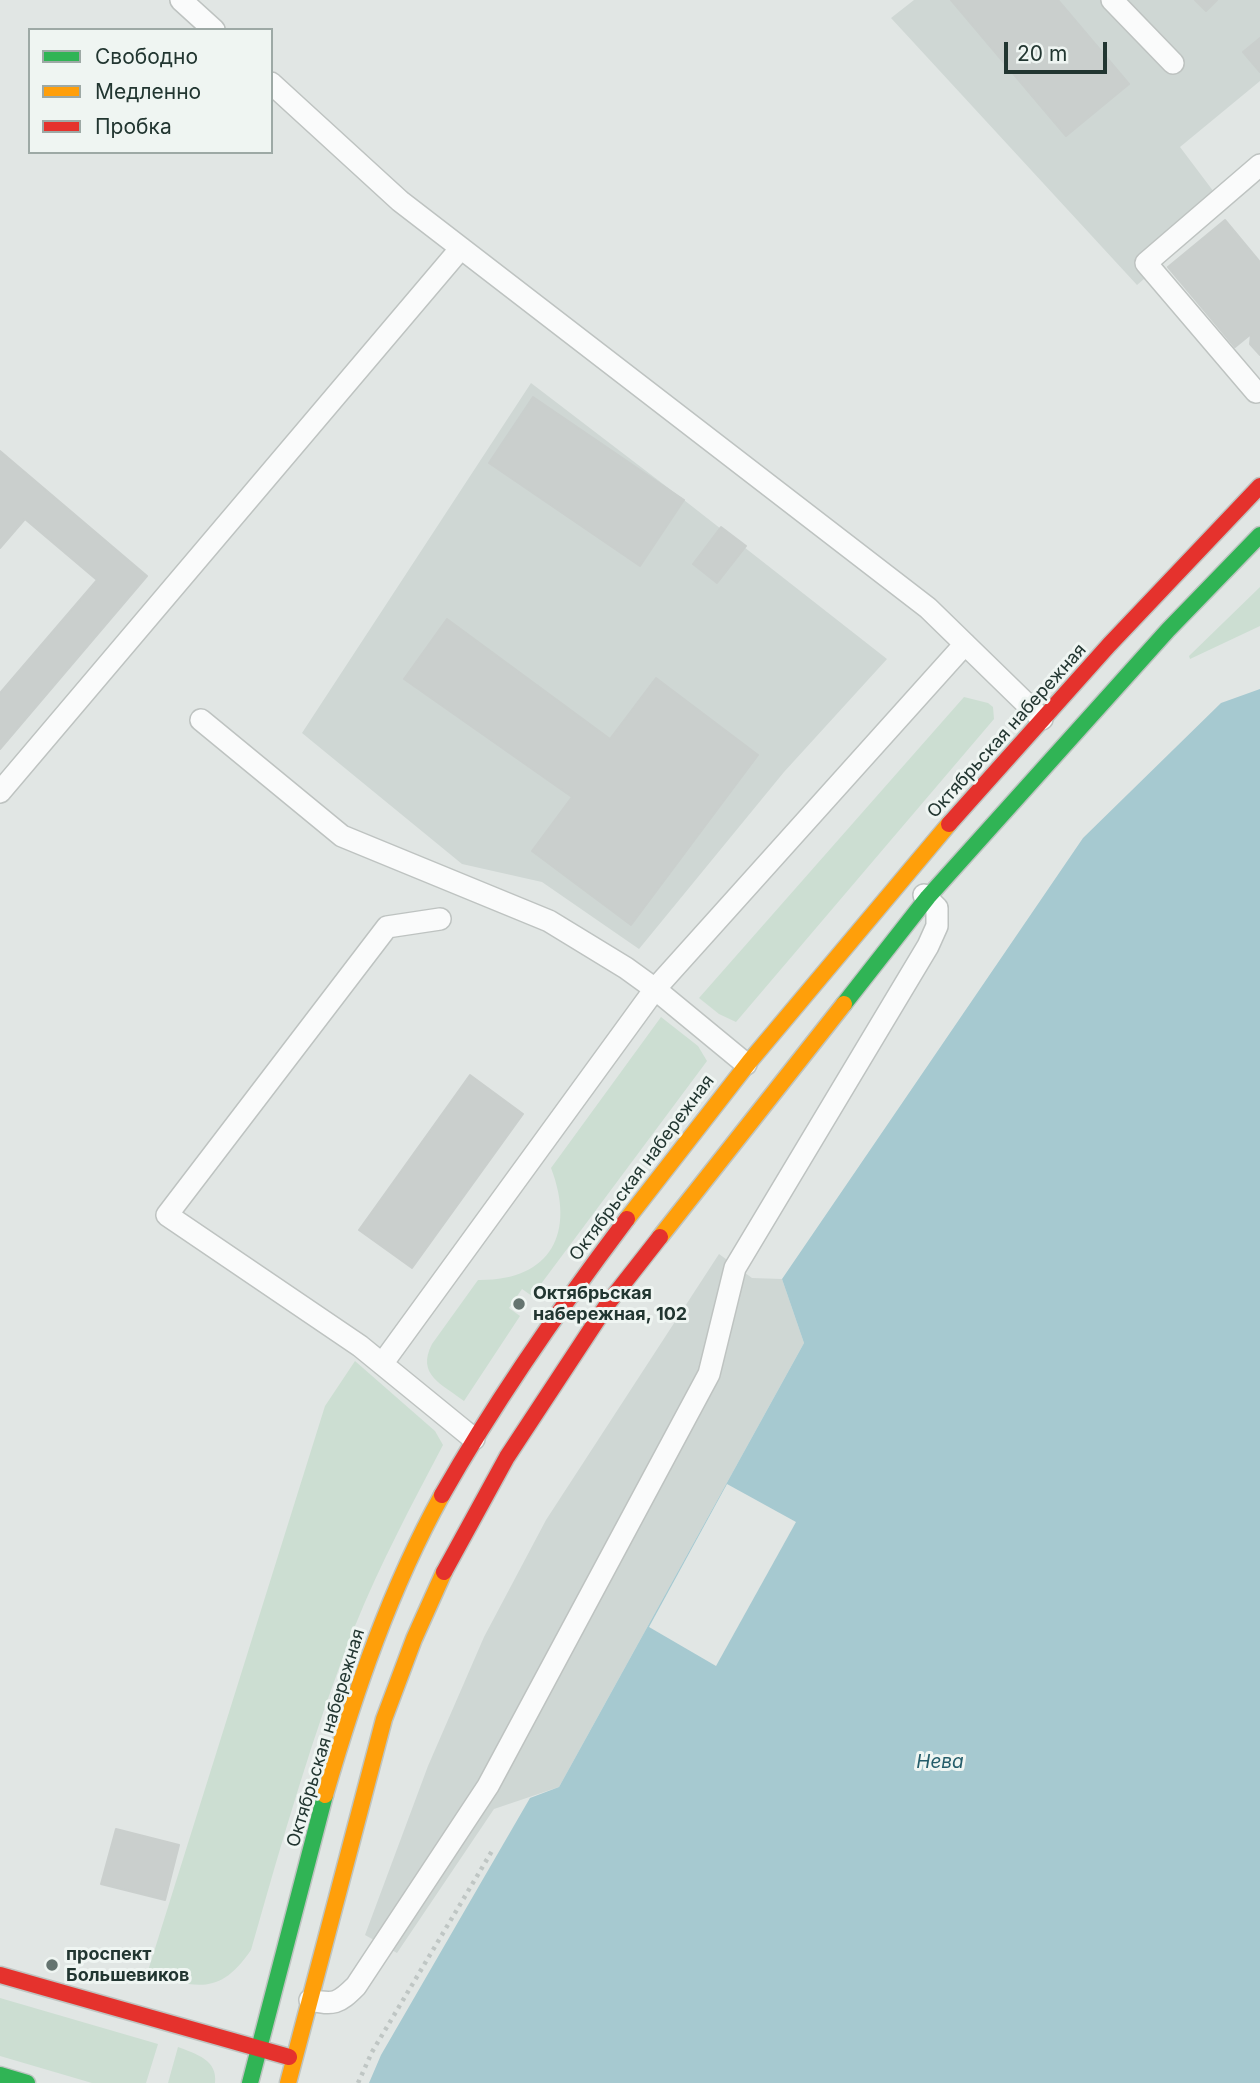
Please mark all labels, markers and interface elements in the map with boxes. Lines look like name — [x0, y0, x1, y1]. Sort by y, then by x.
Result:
legend — [28, 28, 273, 154]
scale bar — [1008, 28, 1111, 72]
text: 20 m — [1017, 41, 1067, 66]
text: Свободно — [95, 44, 198, 69]
text: Медленно — [95, 79, 201, 104]
text: Пробка — [95, 114, 172, 139]
street label: Октябрьская набережная — [923, 639, 1091, 823]
street label: Октябрьская набережная — [565, 1071, 719, 1265]
place label: Октябрьская набережная, 102 — [533, 1283, 687, 1326]
marker: Октябрьская набережная, 102 — [511, 1296, 527, 1312]
street label: Октябрьская набережная — [282, 1626, 370, 1850]
water label: Нева — [916, 1751, 964, 1773]
place label: проспект Большевиков — [66, 1944, 189, 1986]
marker: проспект Большевиков — [44, 1957, 60, 1973]

